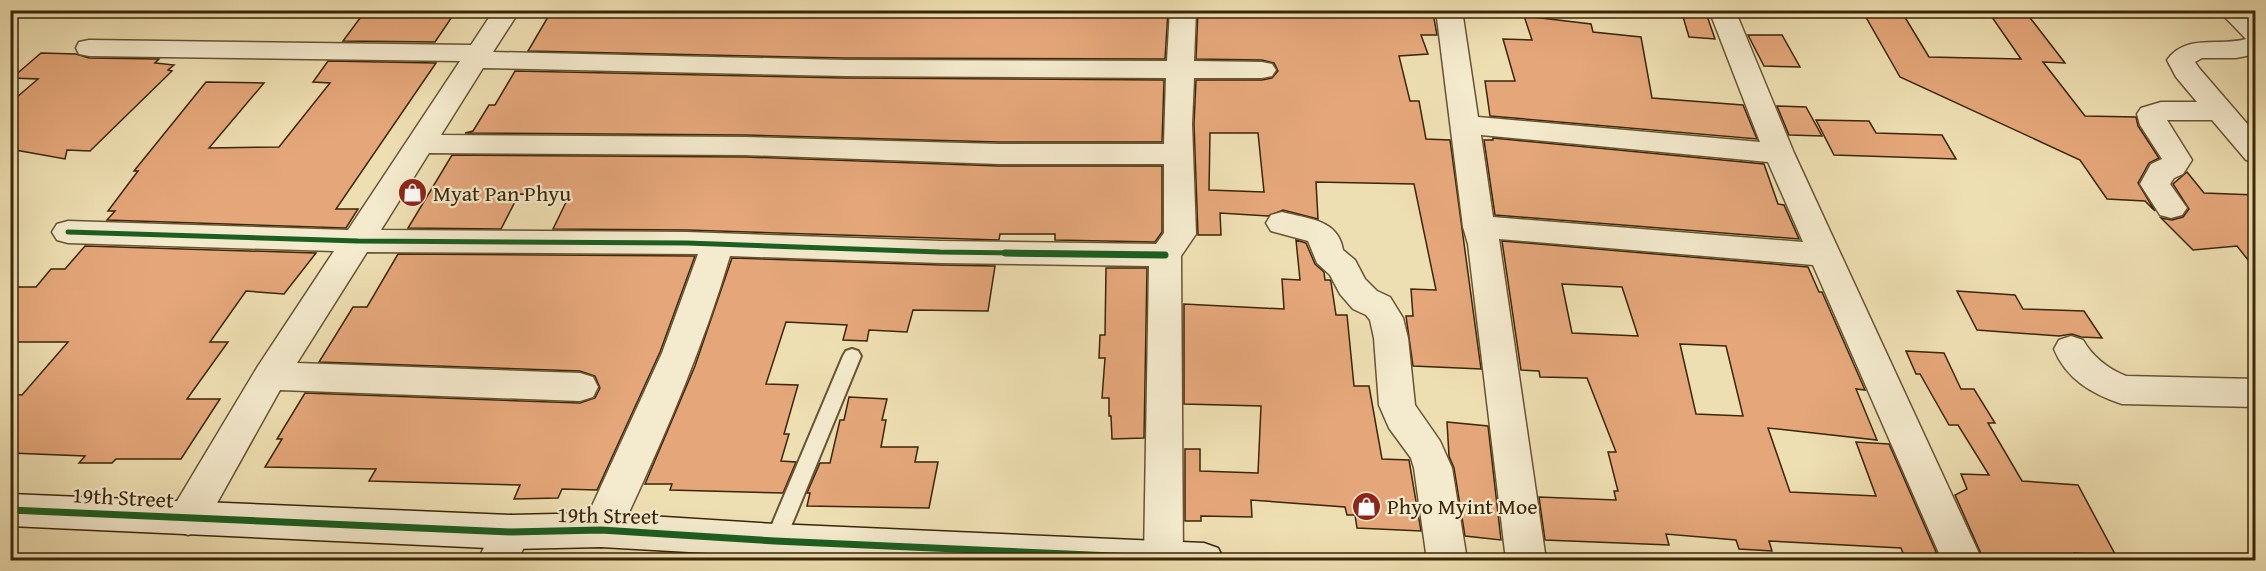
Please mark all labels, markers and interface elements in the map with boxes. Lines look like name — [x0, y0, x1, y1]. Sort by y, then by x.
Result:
shop icon: Myat Pan Phyu — [396, 177, 428, 209]
place label: Myat Pan Phyu — [433, 177, 571, 209]
street label: 19th Street — [71, 478, 175, 516]
shop icon: Phyo Myint Moe — [1350, 490, 1382, 522]
place label: Phyo Myint Moe — [1387, 490, 1538, 522]
street label: 19th Street — [557, 498, 659, 532]

